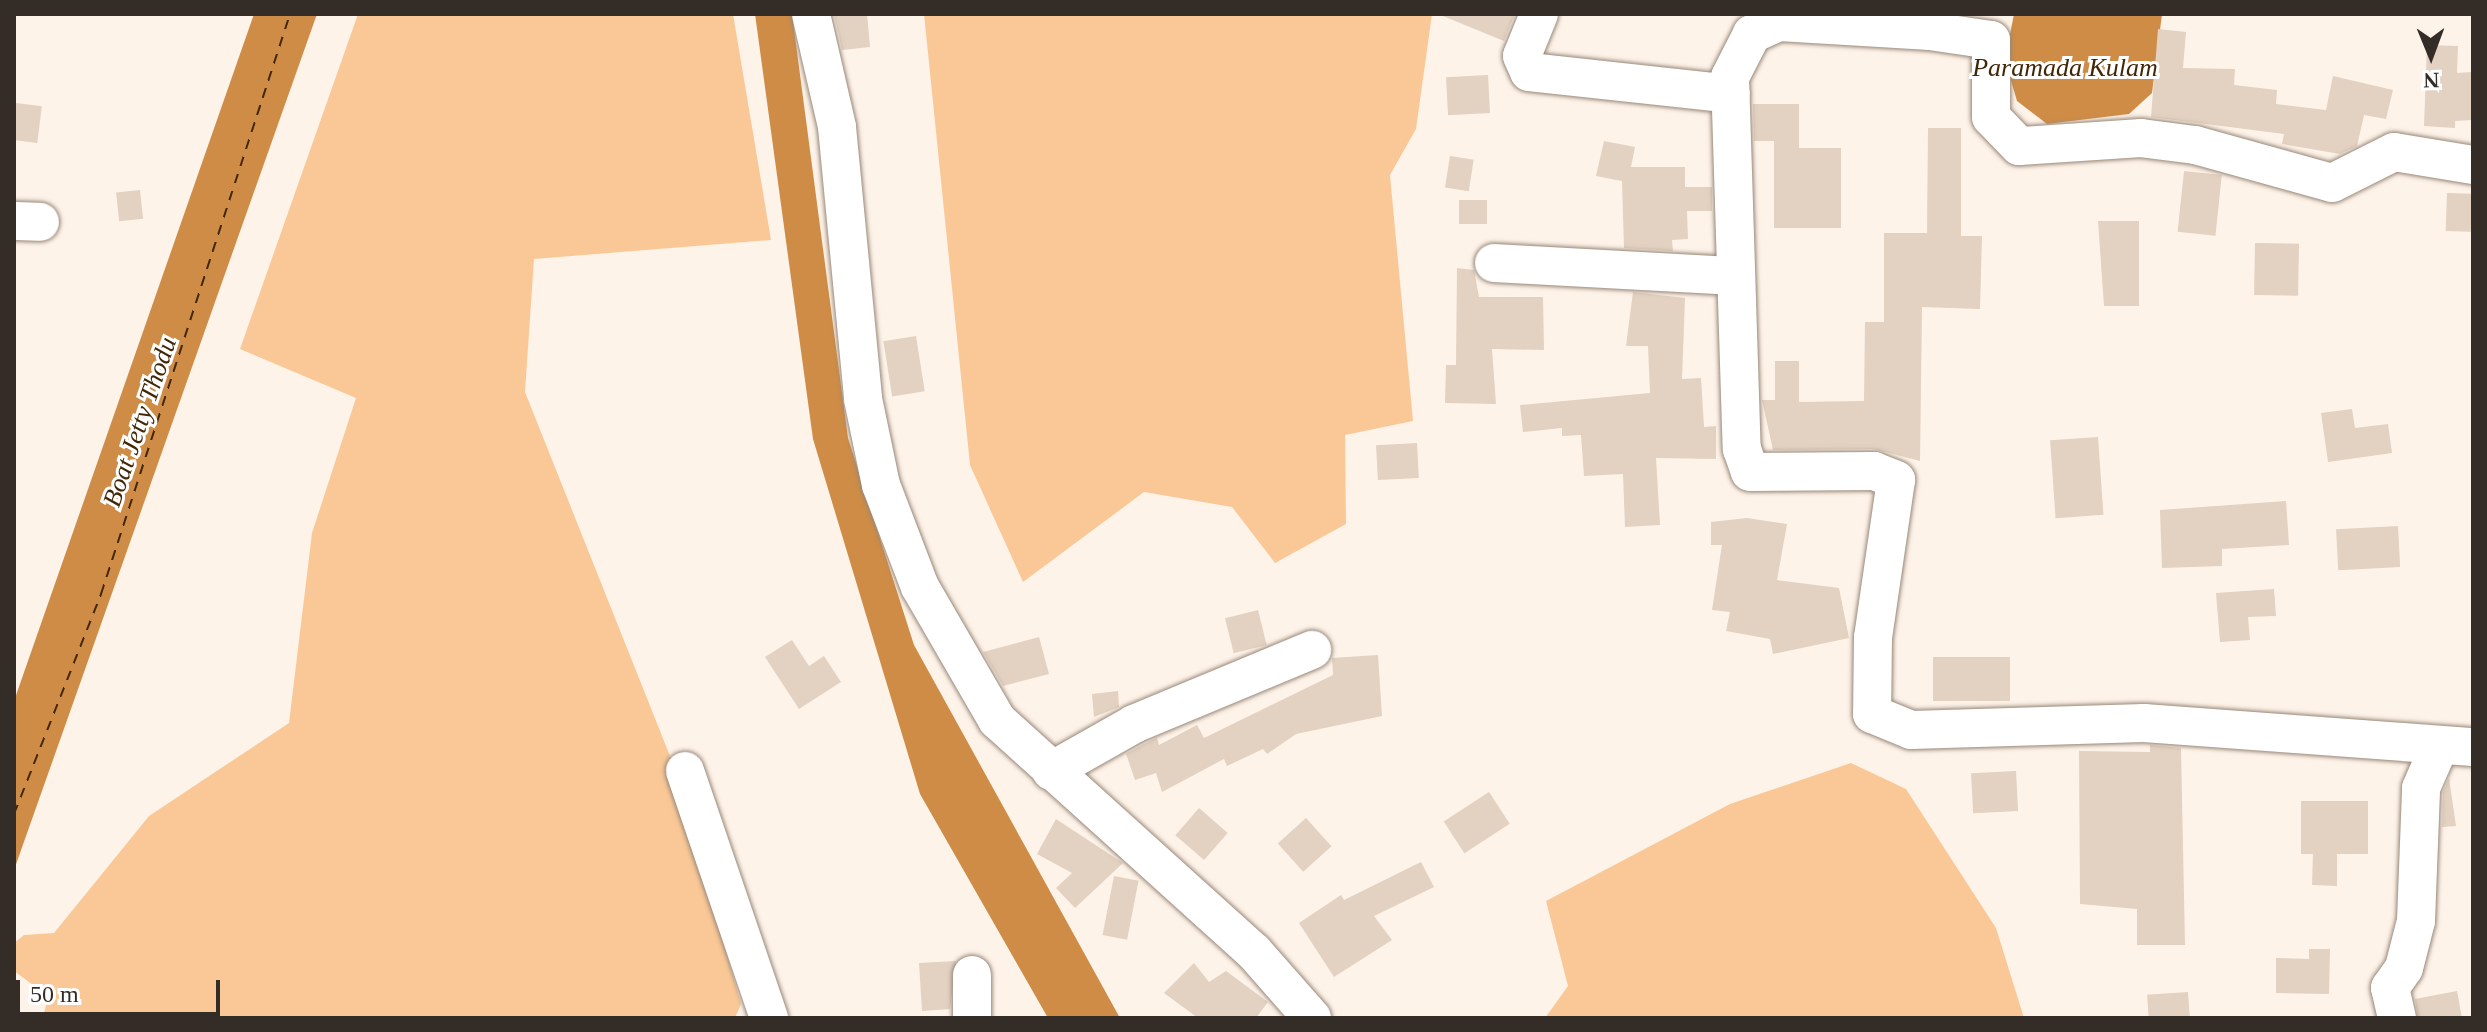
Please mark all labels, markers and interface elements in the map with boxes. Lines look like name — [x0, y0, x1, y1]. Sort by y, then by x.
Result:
north arrow — [2391, 16, 2471, 96]
water label: Paramada Kulam — [1972, 52, 2158, 84]
text: N — [2423, 68, 2440, 93]
water label: Boat Jetty Thodu — [96, 333, 184, 511]
scale bar — [20, 964, 224, 1014]
text: 50 m — [30, 981, 79, 1007]

